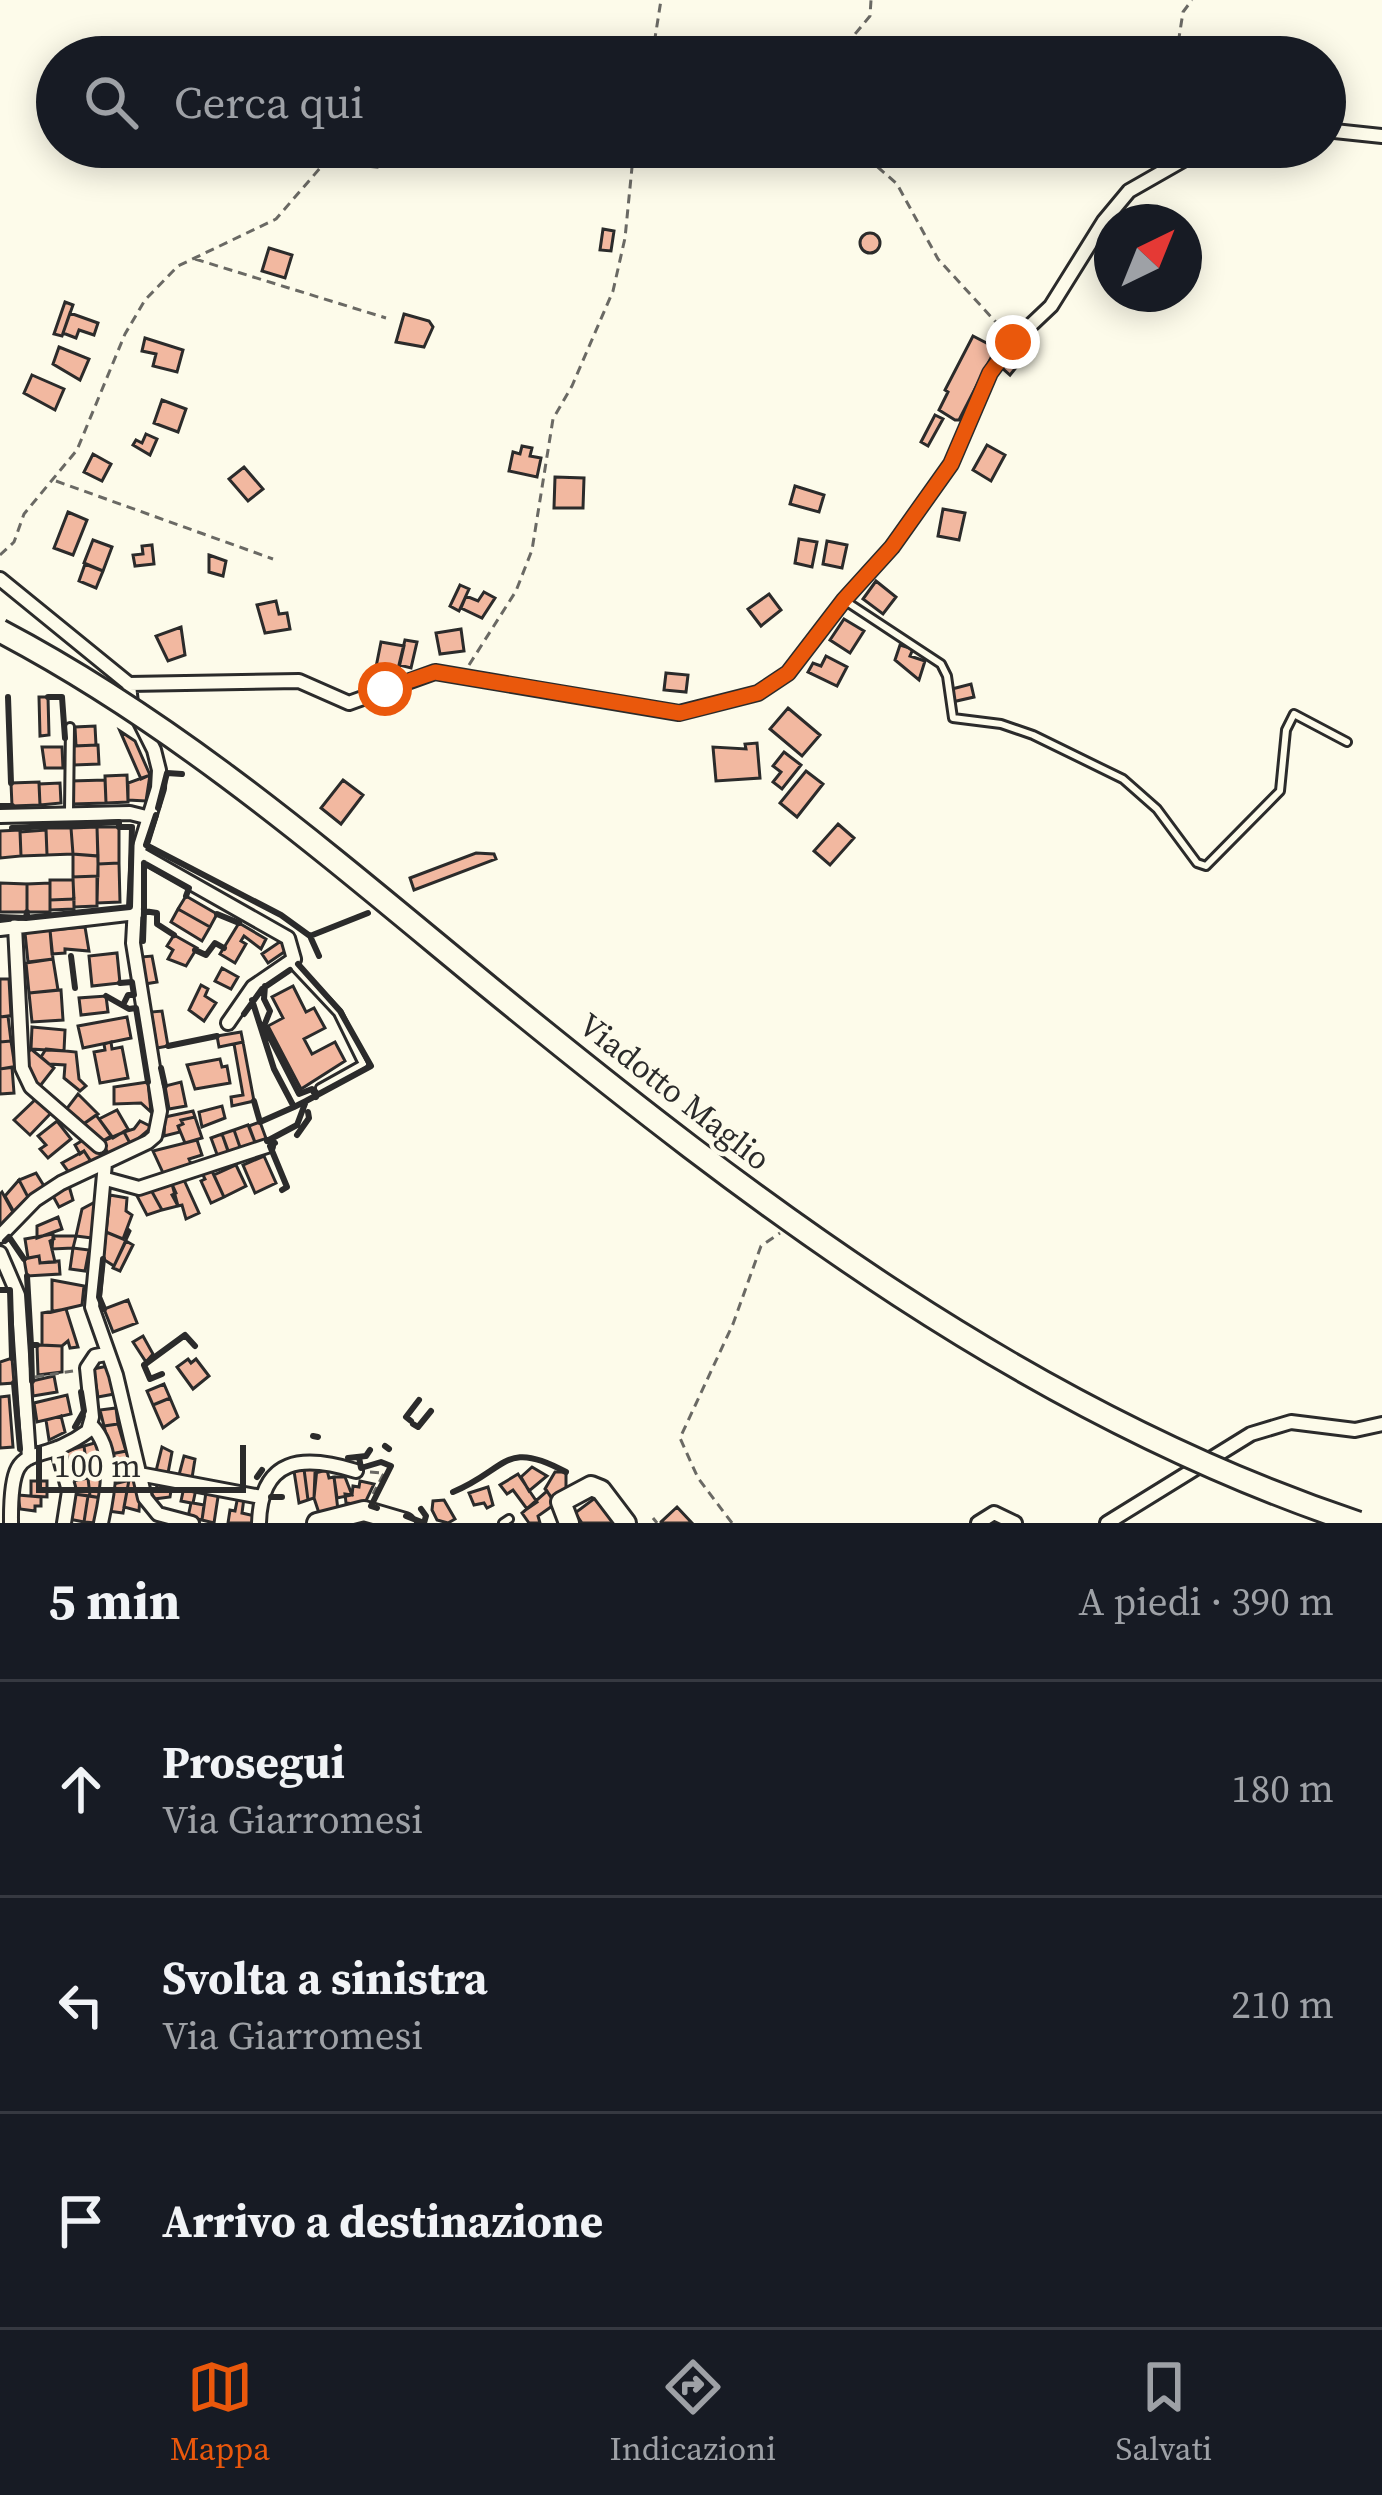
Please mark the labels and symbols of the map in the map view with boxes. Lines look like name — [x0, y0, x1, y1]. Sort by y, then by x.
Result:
north arrow — [1094, 204, 1202, 312]
route end — [986, 315, 1040, 369]
route start — [358, 662, 412, 716]
street label: Viadotto Maglio — [569, 1002, 780, 1181]
scale bar — [36, 1439, 246, 1492]

